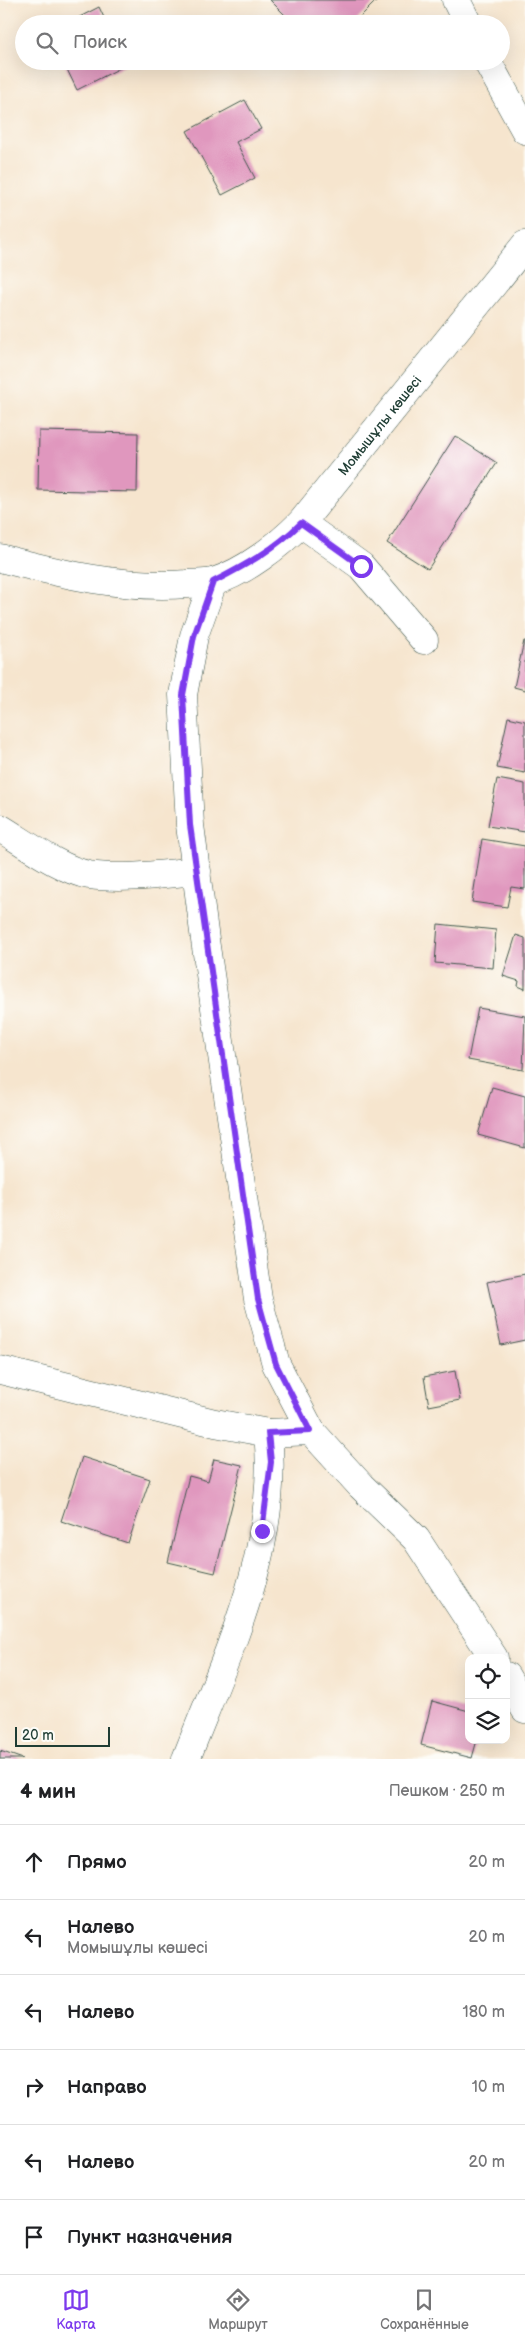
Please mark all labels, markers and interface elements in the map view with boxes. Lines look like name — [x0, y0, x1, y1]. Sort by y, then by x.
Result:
search box — [15, 15, 510, 70]
icon: search — [33, 29, 61, 57]
text: Поиск — [73, 31, 127, 54]
street label: Момышұлы көшесі — [335, 372, 425, 479]
route start — [350, 555, 373, 578]
route end — [251, 1520, 274, 1543]
map controls — [465, 1654, 510, 1744]
button: locate — [465, 1654, 510, 1699]
button: layers — [465, 1699, 510, 1744]
scale bar — [15, 1724, 110, 1747]
text: 20 m — [22, 1727, 54, 1744]
text: 4 мин — [20, 1779, 76, 1804]
text: Пешком · 250 m — [389, 1782, 505, 1801]
icon: ahead — [20, 1848, 48, 1876]
text: Прямо — [67, 1851, 127, 1874]
text: 20 m — [469, 1853, 505, 1872]
text: Налево — [67, 1916, 134, 1939]
icon: left — [20, 1923, 48, 1951]
text: 20 m — [469, 1928, 505, 1947]
text: Момышұлы көшесі — [67, 1939, 208, 1958]
icon: left — [20, 1998, 48, 2026]
text: Налево — [67, 2001, 134, 2024]
text: 180 m — [463, 2003, 505, 2022]
icon: right — [20, 2073, 48, 2101]
text: Направо — [67, 2076, 147, 2099]
text: 10 m — [472, 2078, 505, 2097]
icon: left — [20, 2148, 48, 2176]
text: Налево — [67, 2151, 134, 2174]
text: 20 m — [469, 2153, 505, 2172]
icon: arrive — [20, 2223, 48, 2251]
text: Пункт назначения — [67, 2226, 232, 2249]
tab: Карта — [56, 2286, 96, 2333]
tab: Маршрут — [208, 2286, 268, 2333]
tab: Сохранённые — [380, 2286, 469, 2333]

